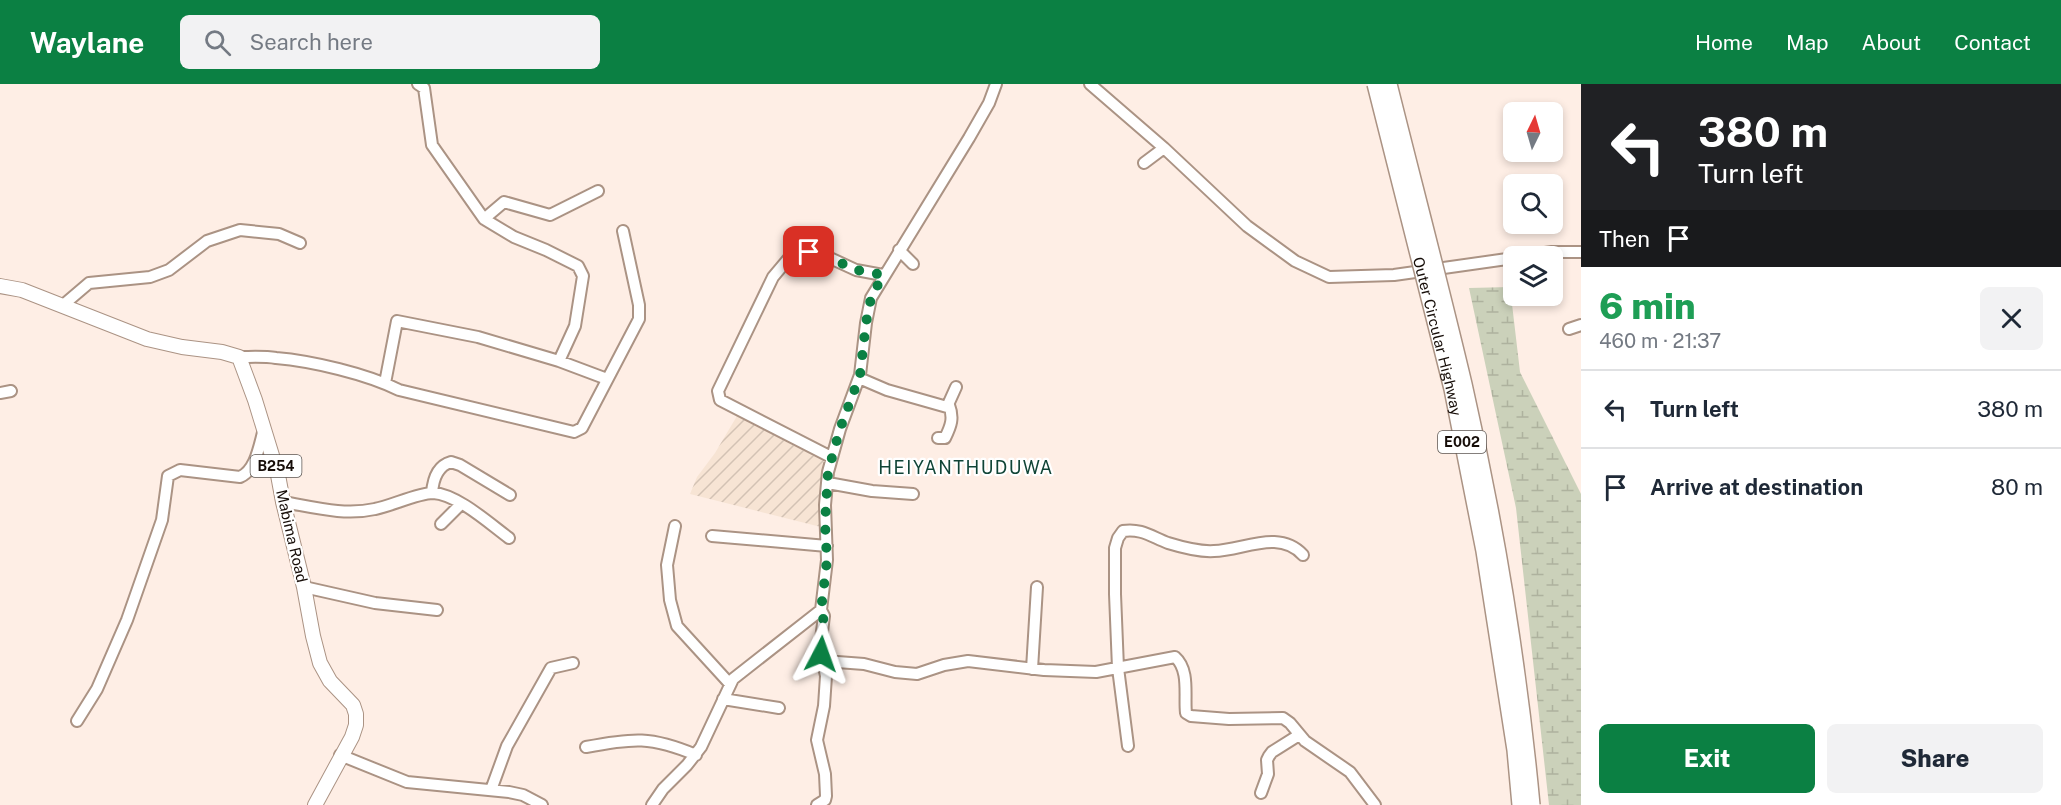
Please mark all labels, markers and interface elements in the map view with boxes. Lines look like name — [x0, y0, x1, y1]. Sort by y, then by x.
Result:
search box — [180, 15, 600, 69]
text: Waylane — [30, 26, 144, 59]
icon: search — [201, 26, 234, 59]
text: Search here — [249, 29, 373, 55]
text: Home — [1695, 30, 1753, 55]
text: Map — [1786, 30, 1829, 55]
text: About — [1862, 30, 1921, 55]
text: Contact — [1954, 30, 2031, 55]
north arrow — [1503, 102, 1563, 162]
map controls — [1503, 102, 1563, 306]
text: 380 m — [1698, 107, 1828, 156]
icon: left — [1599, 108, 1677, 186]
text: Turn left — [1698, 157, 1804, 189]
button: search — [1503, 174, 1563, 234]
icon: arrive — [1662, 222, 1695, 255]
pin — [783, 226, 834, 277]
text: Then — [1599, 226, 1650, 252]
icon: arrive — [792, 235, 825, 268]
button: layers — [1503, 246, 1563, 306]
street label: Outer Circular Highway — [1410, 255, 1466, 417]
text: 6 min — [1599, 285, 1696, 327]
button: close — [1980, 287, 2043, 350]
text: 460 m · 21:37 — [1599, 329, 1721, 353]
icon: left — [1599, 393, 1632, 426]
text: Turn left — [1650, 396, 1739, 422]
text: 380 m — [1977, 396, 2043, 422]
road number: E002 — [1438, 431, 1486, 453]
road number: B254 — [250, 455, 302, 477]
district label: HEIYANTHUDUWA — [878, 457, 1054, 478]
icon: arrive — [1599, 471, 1632, 504]
text: Arrive at destination — [1650, 474, 1863, 500]
text: 80 m — [1991, 474, 2043, 500]
street label: Mabima Road — [273, 488, 311, 584]
position arrow — [789, 622, 853, 686]
button: Exit — [1599, 724, 1815, 793]
button: Share — [1827, 724, 2043, 793]

